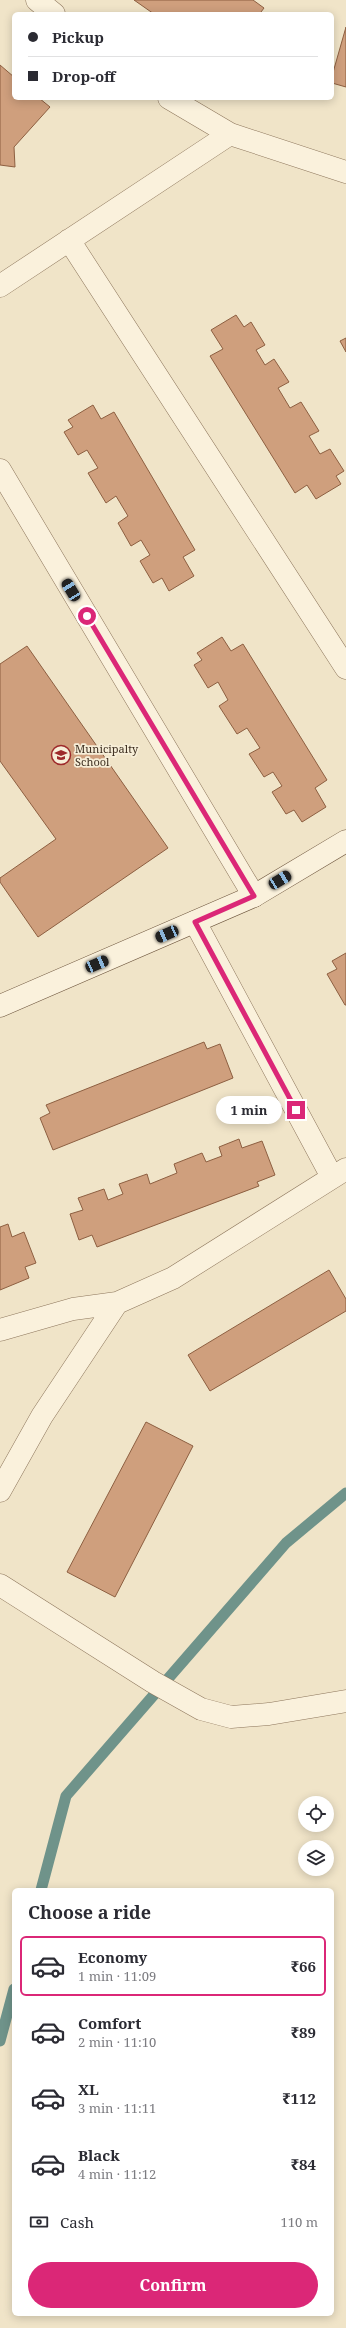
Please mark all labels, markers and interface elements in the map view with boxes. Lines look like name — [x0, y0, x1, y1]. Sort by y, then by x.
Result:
text: Pickup — [52, 27, 104, 47]
text: Drop-off — [52, 66, 116, 86]
car — [60, 577, 82, 603]
route start — [78, 607, 96, 625]
place label: Municipalty School — [75, 741, 139, 769]
school or university icon: Municipalty School — [50, 744, 72, 766]
car — [267, 869, 293, 891]
car — [154, 924, 180, 944]
car — [84, 954, 110, 974]
callout: 1 min — [216, 1096, 282, 1124]
text: 1 min — [231, 1101, 267, 1119]
route end — [287, 1101, 305, 1119]
map controls — [298, 1796, 334, 1876]
button: locate — [298, 1796, 334, 1832]
button: layers — [298, 1840, 334, 1876]
text: Choose a ride — [28, 1900, 151, 1924]
text: Economy — [78, 1947, 147, 1967]
icon: car — [30, 1948, 66, 1984]
text: ₹66 — [291, 1956, 316, 1976]
text: 1 min · 11:09 — [78, 1967, 156, 1985]
text: Comfort — [78, 2013, 141, 2033]
icon: car — [30, 2014, 66, 2050]
text: ₹89 — [291, 2022, 316, 2042]
text: 2 min · 11:10 — [78, 2033, 156, 2051]
text: XL — [78, 2079, 99, 2099]
icon: car — [30, 2080, 66, 2116]
text: ₹112 — [282, 2088, 316, 2108]
text: 3 min · 11:11 — [78, 2099, 156, 2117]
text: Black — [78, 2145, 120, 2165]
icon: car — [30, 2146, 66, 2182]
text: ₹84 — [291, 2154, 316, 2174]
text: 4 min · 11:12 — [78, 2165, 156, 2183]
icon: cash — [28, 2211, 50, 2233]
text: Cash — [60, 2212, 94, 2232]
text: 110 m — [281, 2213, 318, 2231]
button: Confirm — [28, 2262, 318, 2308]

